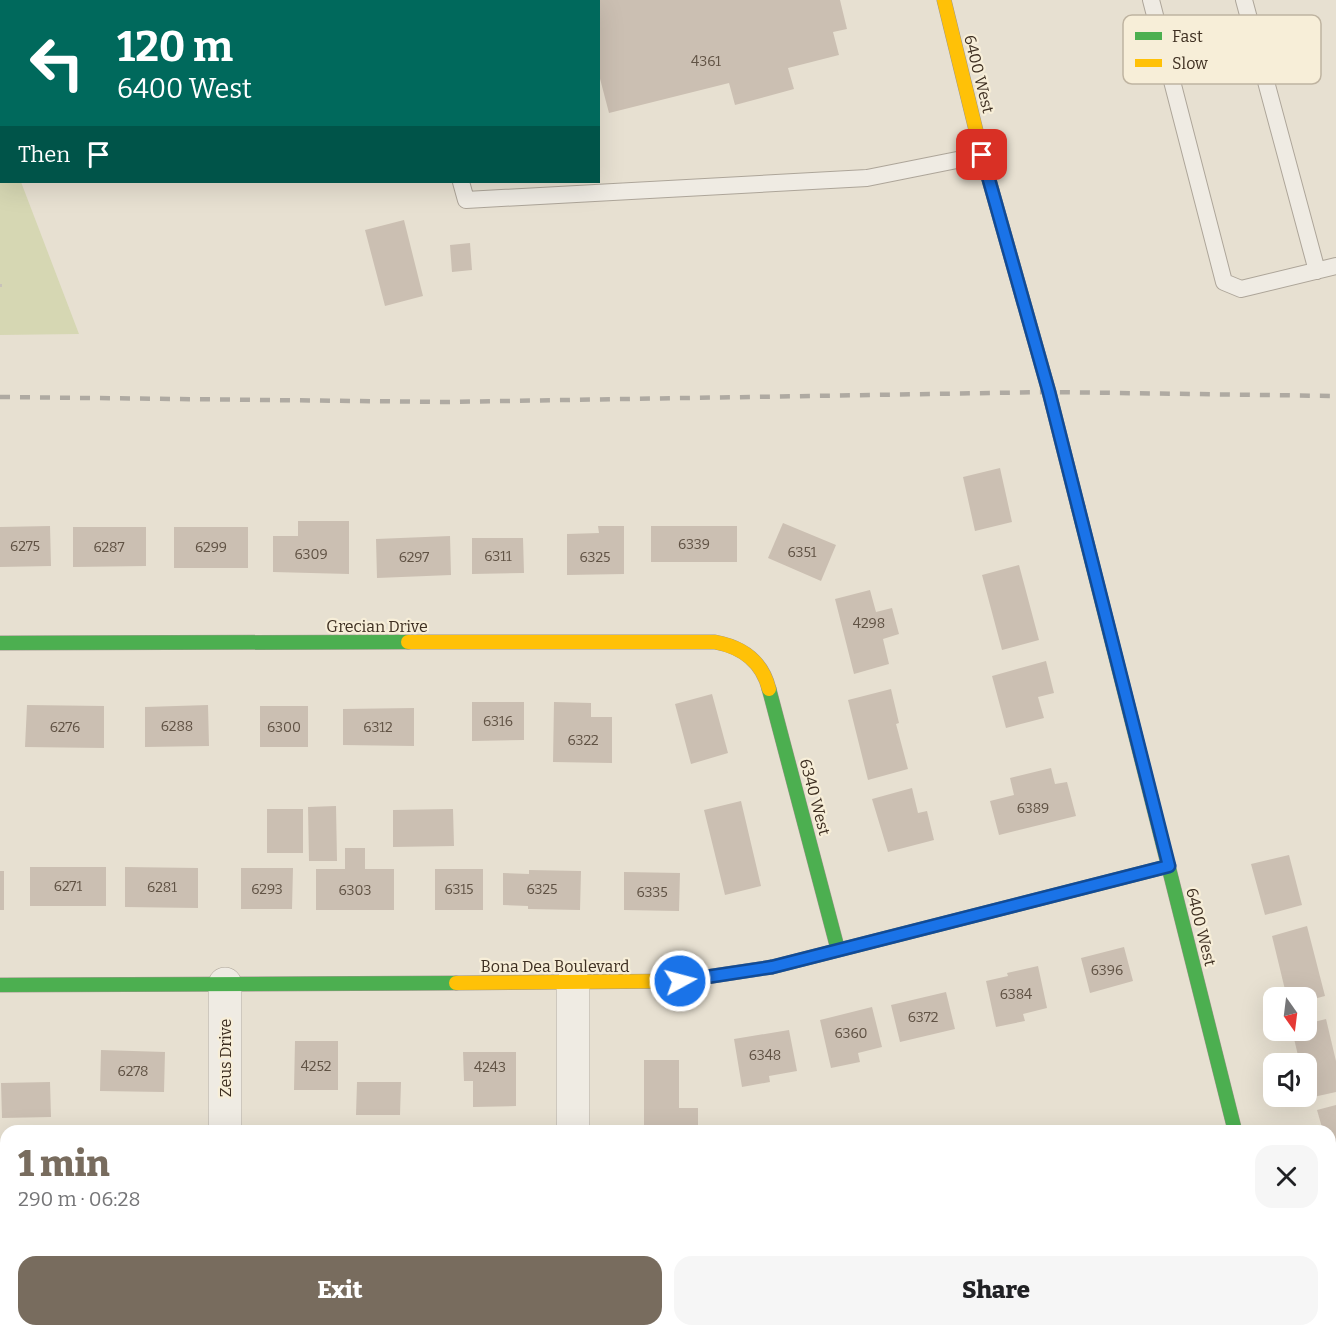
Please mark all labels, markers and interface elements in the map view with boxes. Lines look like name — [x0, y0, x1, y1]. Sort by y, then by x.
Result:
legend — [1123, 15, 1321, 84]
text: 120 m — [117, 22, 233, 72]
icon: left — [18, 24, 96, 102]
text: Fast — [1172, 27, 1203, 46]
street label: 6400 West — [960, 33, 998, 115]
house number: 4361 — [691, 53, 721, 70]
text: Slow — [1172, 54, 1208, 73]
text: 6400 West — [117, 73, 252, 105]
pin — [956, 129, 1007, 180]
icon: arrive — [82, 138, 115, 171]
icon: arrive — [965, 138, 998, 171]
text: Then — [18, 141, 70, 168]
house number: 6339 — [678, 536, 710, 553]
house number: 6275 — [10, 538, 40, 555]
house number: 6287 — [93, 539, 125, 556]
house number: 6299 — [195, 539, 227, 556]
house number: 6351 — [787, 544, 817, 561]
house number: 6309 — [294, 546, 328, 563]
house number: 6311 — [484, 548, 512, 565]
house number: 6297 — [399, 549, 429, 566]
house number: 6325 — [579, 549, 611, 566]
house number: 4298 — [853, 615, 885, 632]
street label: Grecian Drive — [326, 617, 428, 636]
house number: 6316 — [483, 713, 513, 730]
house number: 6288 — [161, 718, 193, 735]
house number: 6276 — [50, 719, 80, 736]
house number: 6300 — [267, 719, 301, 736]
house number: 6312 — [363, 719, 393, 736]
house number: 6322 — [567, 732, 599, 749]
street label: 6340 West — [796, 757, 834, 838]
house number: 6389 — [1017, 800, 1049, 817]
house number: 6271 — [54, 878, 82, 895]
house number: 6281 — [147, 879, 177, 896]
house number: 6293 — [251, 881, 283, 898]
house number: 6315 — [444, 881, 474, 898]
house number: 6325 — [526, 881, 558, 898]
house number: 6303 — [339, 882, 372, 899]
house number: 6335 — [636, 884, 668, 901]
street label: 6400 West — [1182, 886, 1220, 968]
position arrow — [648, 949, 712, 1013]
street label: Bona Dea Boulevard — [481, 957, 630, 976]
house number: 6396 — [1091, 962, 1123, 979]
house number: 6384 — [1000, 986, 1032, 1003]
north arrow — [1263, 987, 1317, 1041]
map controls — [1263, 987, 1317, 1107]
house number: 6372 — [908, 1009, 938, 1026]
street label: Zeus Drive — [216, 1019, 235, 1097]
house number: 6360 — [834, 1025, 868, 1042]
house number: 6348 — [749, 1047, 781, 1064]
button: sound — [1263, 1053, 1317, 1107]
house number: 4252 — [301, 1058, 331, 1075]
house number: 4243 — [474, 1059, 506, 1076]
house number: 6278 — [118, 1063, 148, 1080]
text: 1 min — [18, 1142, 110, 1186]
button: close — [1255, 1145, 1318, 1208]
text: 290 m · 06:28 — [18, 1187, 140, 1211]
button: Exit — [18, 1256, 662, 1325]
button: Share — [674, 1256, 1318, 1325]

